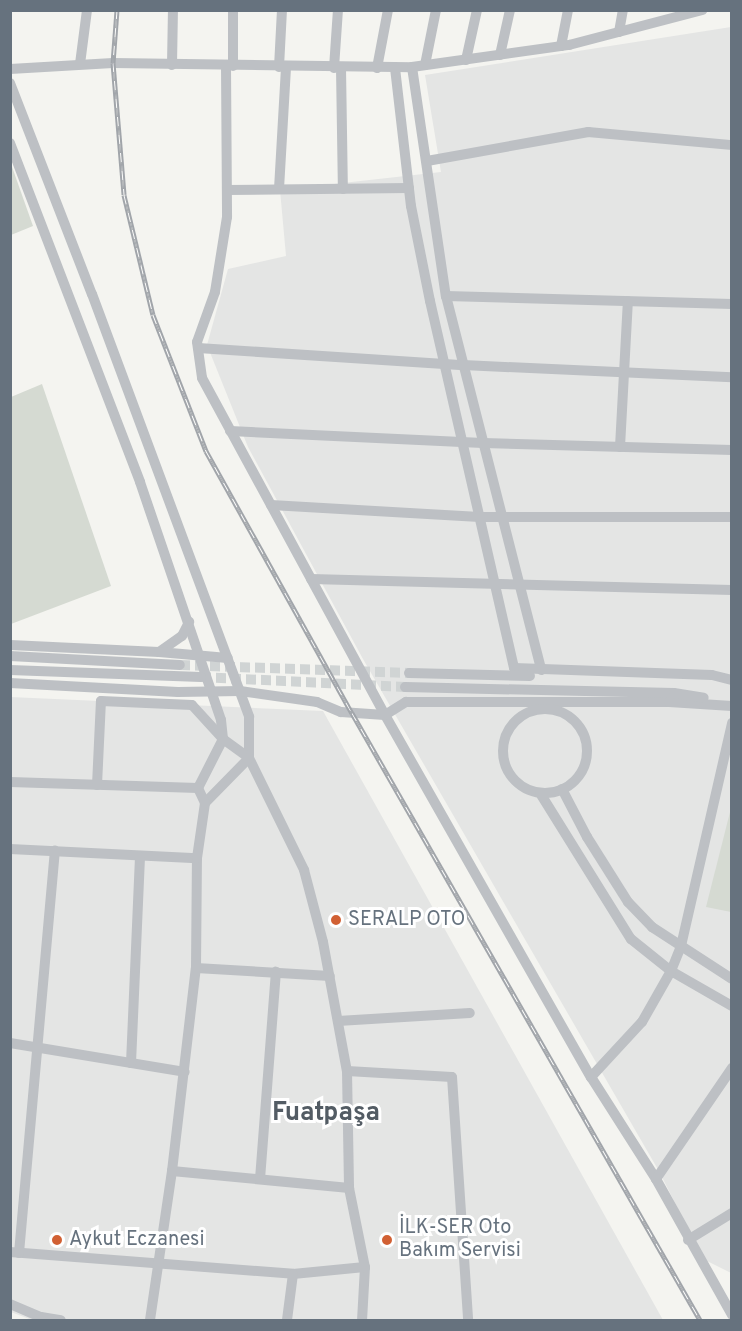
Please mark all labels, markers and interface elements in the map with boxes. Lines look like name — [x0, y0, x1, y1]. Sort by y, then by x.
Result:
place label: SERALP OTO — [348, 908, 465, 932]
marker: SERALP OTO — [329, 913, 343, 927]
district label: Fuatpaşa — [272, 1098, 380, 1130]
place label: İLK-SER Oto Bakım Servisi — [399, 1216, 521, 1263]
place label: Aykut Eczanesi — [69, 1228, 205, 1252]
marker: Aykut Eczanesi — [50, 1233, 64, 1247]
marker: İLK-SER Oto Bakım Servisi — [380, 1233, 394, 1247]

